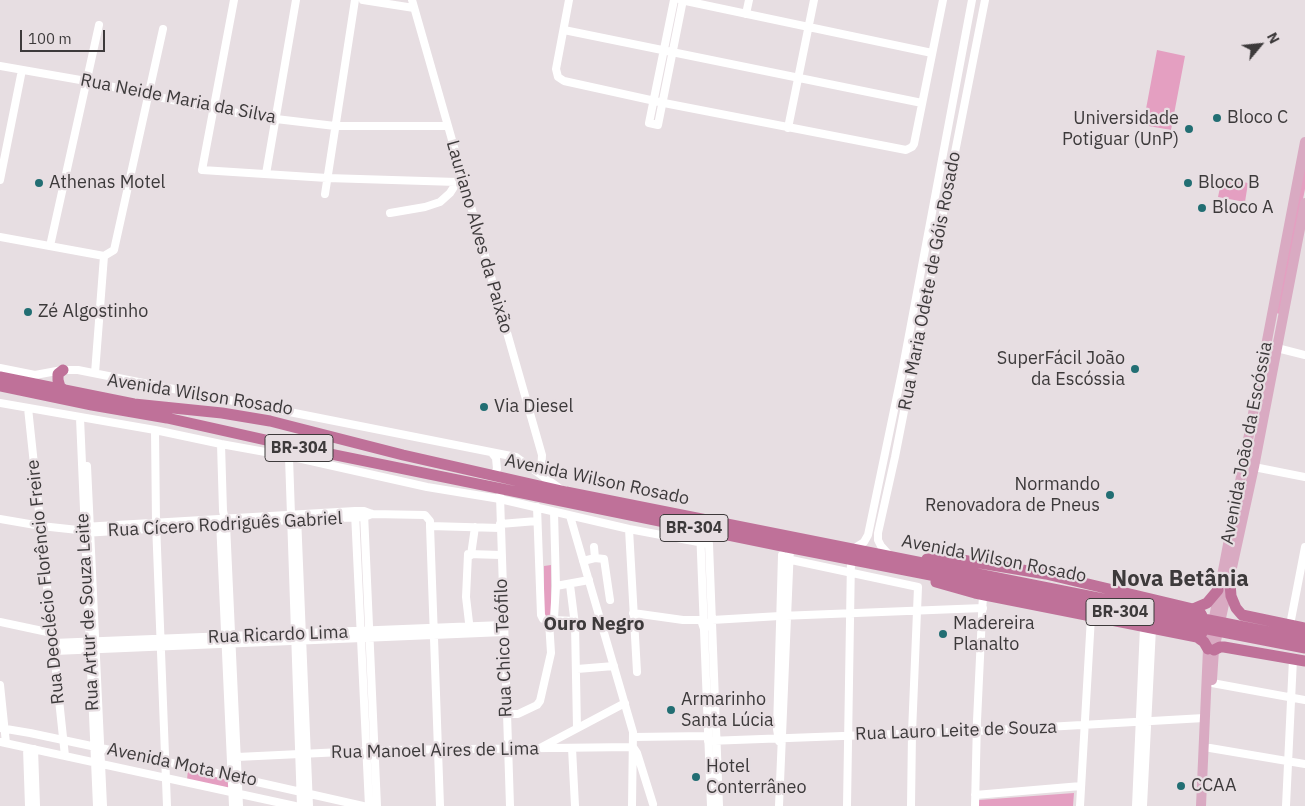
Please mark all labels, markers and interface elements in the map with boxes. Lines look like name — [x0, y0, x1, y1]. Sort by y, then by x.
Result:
scale bar — [22, 20, 108, 52]
north arrow — [1235, 20, 1285, 70]
text: 100 m — [28, 29, 72, 48]
text: N — [1263, 29, 1284, 47]
street label: Rua Neide Maria da Silva — [78, 69, 278, 129]
place label: Bloco C — [1227, 107, 1288, 129]
place label: Universidade Potiguar (UnP) — [1062, 108, 1179, 150]
marker: Bloco C — [1211, 112, 1223, 124]
marker: Universidade Potiguar (UnP) — [1183, 123, 1195, 135]
street label: Lauriano Alves da Paixão — [441, 138, 517, 336]
street label: Rua Maria Odete de Góis Rosado — [894, 150, 966, 412]
place label: Athenas Motel — [49, 172, 165, 194]
place label: Bloco B — [1198, 172, 1260, 194]
marker: Athenas Motel — [33, 177, 45, 189]
marker: Bloco B — [1182, 177, 1194, 189]
place label: Bloco A — [1212, 197, 1274, 219]
marker: Bloco A — [1196, 202, 1208, 214]
place label: Zé Algostinho — [38, 301, 148, 323]
marker: Zé Algostinho — [22, 306, 34, 318]
street label: Avenida João da Escóssia — [1217, 340, 1277, 546]
place label: SuperFácil João da Escóssia — [997, 348, 1125, 390]
marker: SuperFácil João da Escóssia — [1129, 363, 1141, 375]
street label: Avenida Wilson Rosado — [106, 370, 294, 420]
place label: Via Diesel — [494, 396, 573, 418]
marker: Via Diesel — [478, 401, 490, 413]
road number: BR-304 — [265, 434, 333, 462]
street label: Avenida Wilson Rosado — [503, 450, 691, 510]
street label: Rua Deoclécio Florêncio Freire — [22, 459, 70, 705]
place label: Normando Renovadora de Pneus — [925, 474, 1100, 516]
marker: Normando Renovadora de Pneus — [1104, 489, 1116, 501]
street label: Rua Cícero Rodriguês Gabriel — [107, 508, 343, 542]
street label: Rua Artur de Souza Leite — [72, 513, 104, 711]
road number: BR-304 — [660, 514, 728, 542]
street label: Avenida Wilson Rosado — [900, 530, 1088, 588]
district label: Nova Betânia — [1111, 567, 1249, 593]
street label: Rua Chico Teófilo — [491, 578, 517, 718]
road number: BR-304 — [1086, 598, 1154, 626]
place label: Madereira Planalto — [953, 613, 1035, 656]
district label: Ouro Negro — [544, 614, 644, 636]
street label: Rua Ricardo Lima — [207, 622, 349, 648]
marker: Madereira Planalto — [937, 628, 949, 640]
place label: Armarinho Santa Lúcia — [681, 689, 774, 732]
marker: Armarinho Santa Lúcia — [665, 704, 677, 716]
street label: Rua Lauro Leite de Souza — [855, 717, 1057, 745]
street label: Rua Manoel Aires de Lima — [331, 738, 539, 764]
street label: Avenida Mota Neto — [105, 739, 259, 791]
place label: Hotel Conterrâneo — [706, 756, 807, 799]
marker: Hotel Conterrâneo — [690, 771, 702, 783]
place label: CCAA — [1191, 775, 1236, 797]
marker: CCAA — [1175, 780, 1187, 792]

